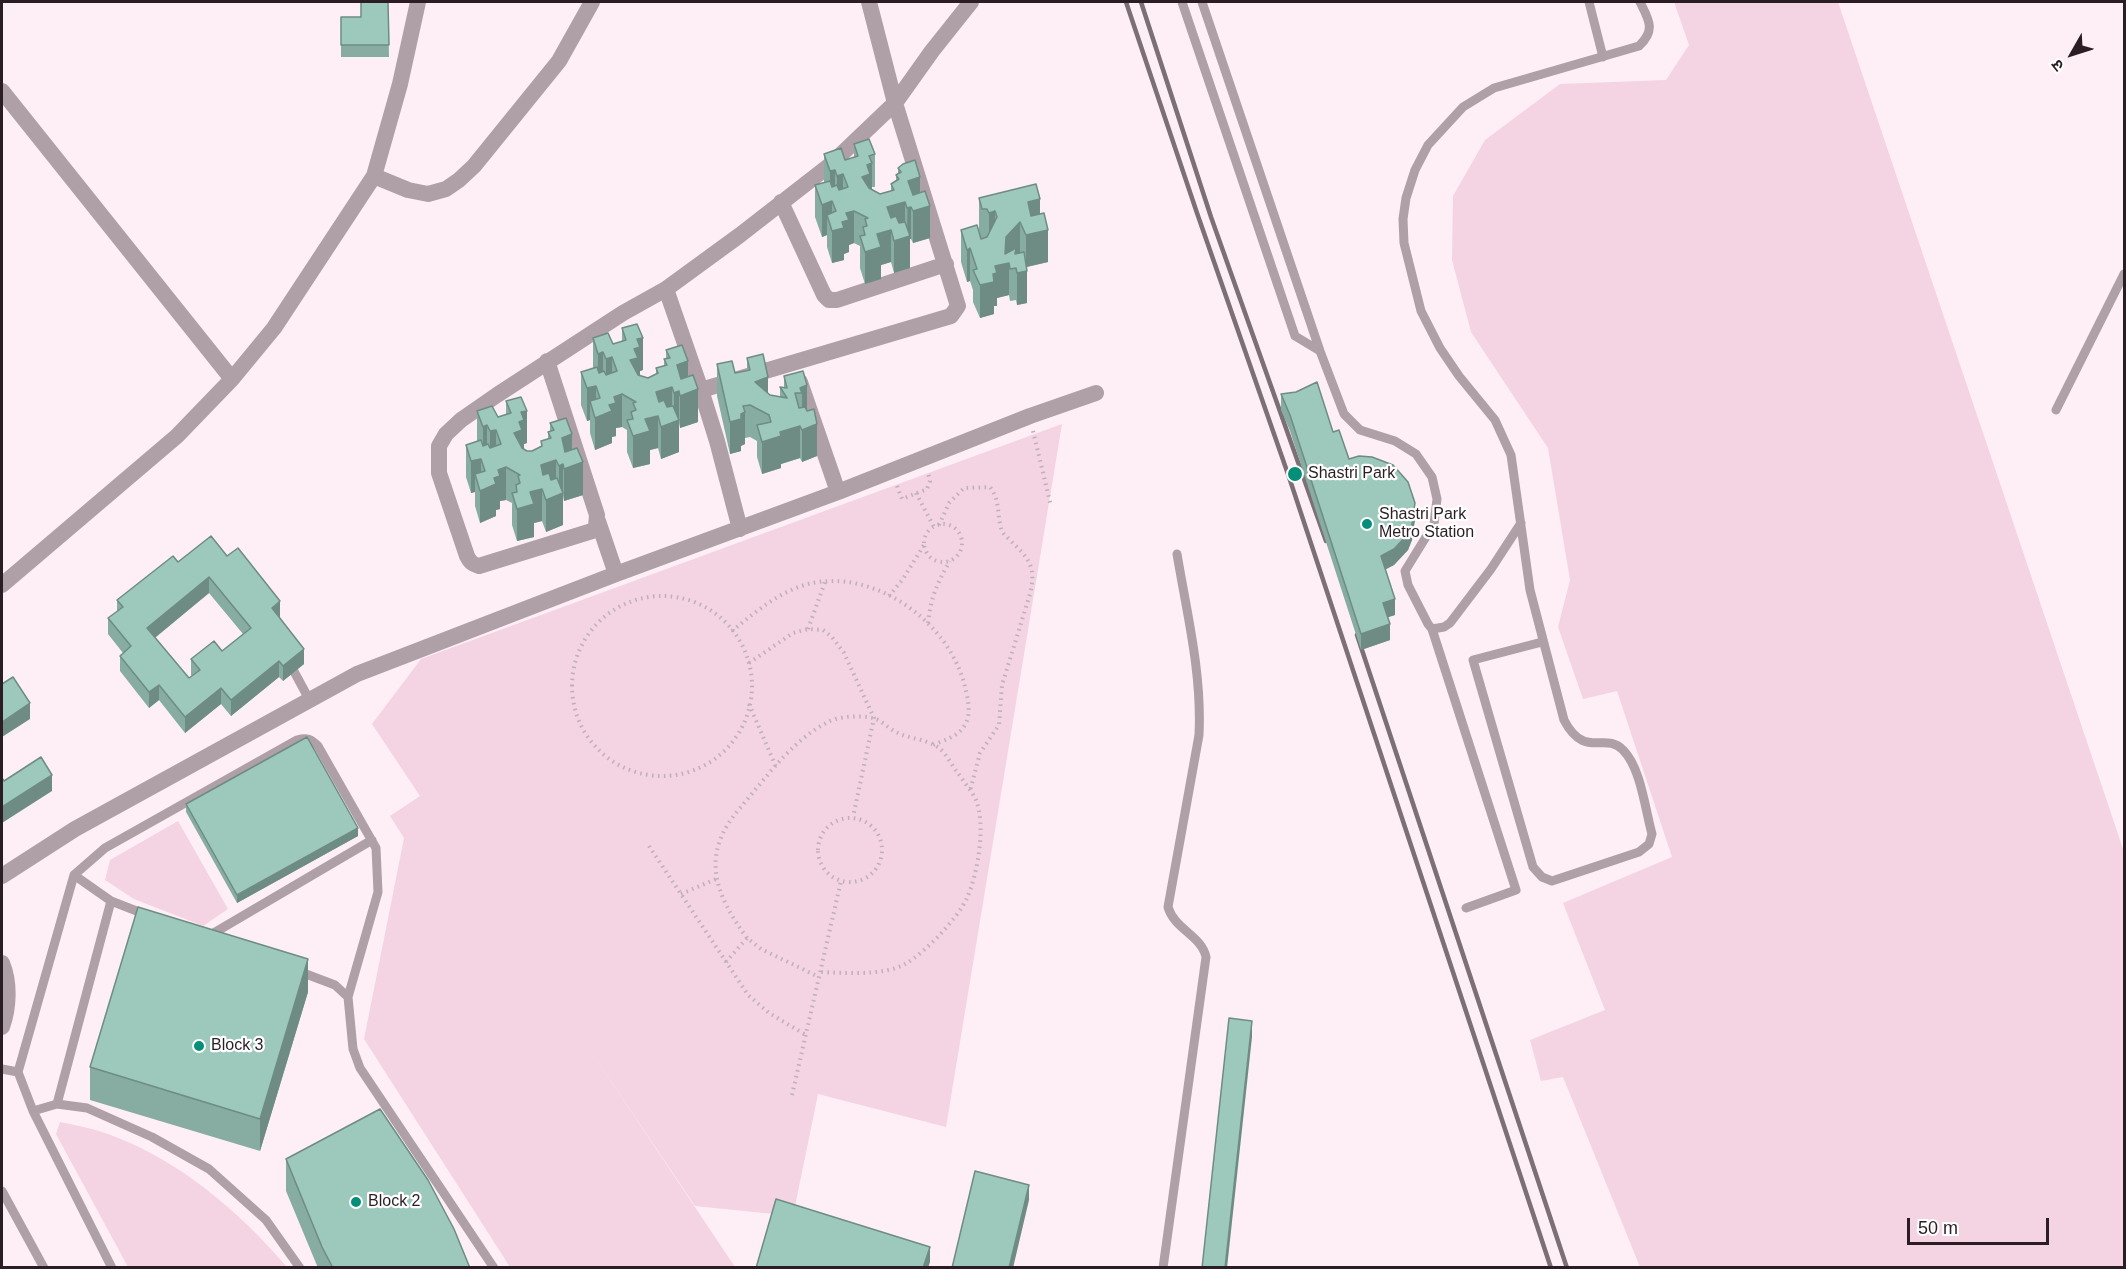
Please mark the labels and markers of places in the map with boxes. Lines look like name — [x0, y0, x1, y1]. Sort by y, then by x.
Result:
place label: Shastri Park — [1308, 464, 1395, 484]
marker: Shastri Park — [1286, 465, 1304, 483]
place label: Shastri Park Metro Station — [1379, 505, 1474, 543]
marker: Shastri Park Metro Station — [1360, 517, 1374, 531]
place label: Block 3 — [211, 1036, 263, 1056]
marker: Block 3 — [192, 1039, 206, 1053]
place label: Block 2 — [368, 1192, 420, 1212]
marker: Block 2 — [349, 1195, 363, 1209]

